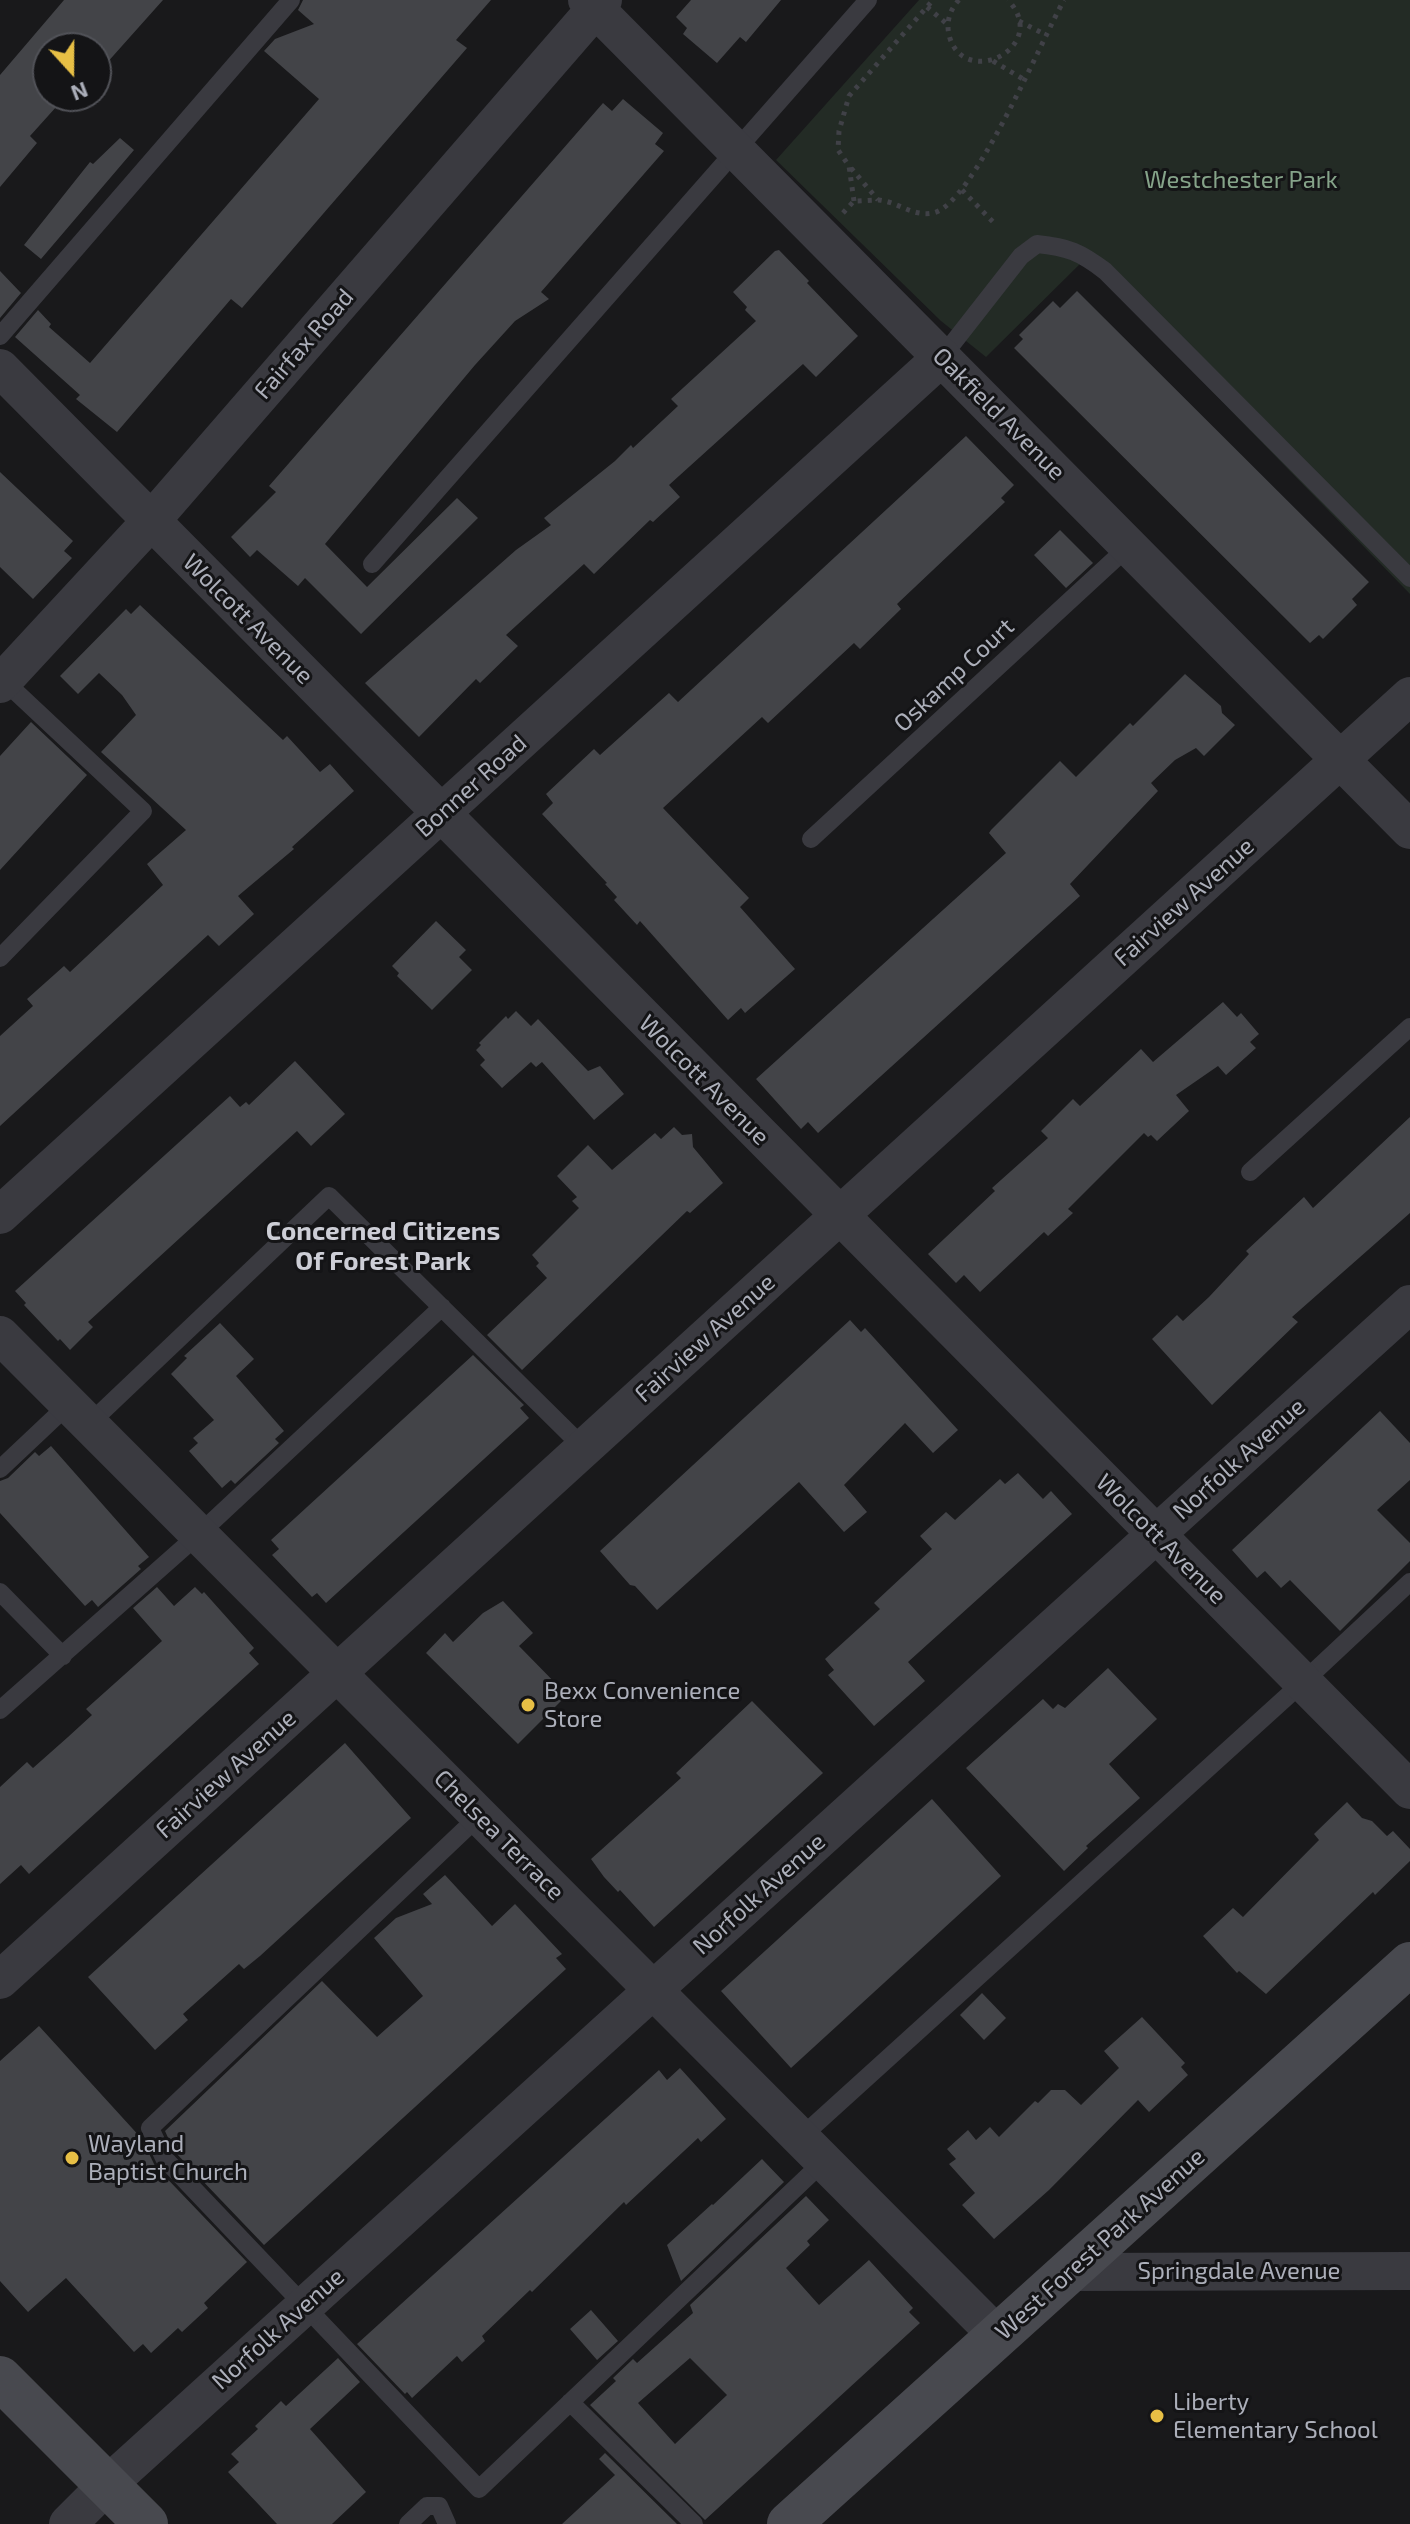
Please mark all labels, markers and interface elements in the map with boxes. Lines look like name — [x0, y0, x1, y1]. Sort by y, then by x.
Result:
north arrow — [32, 32, 112, 112]
text: N — [68, 78, 92, 108]
park label: Westchester Park — [1144, 166, 1338, 194]
street label: Fairfax Road — [248, 283, 360, 405]
street label: Oakfield Avenue — [927, 342, 1071, 486]
street label: Wolcott Avenue — [177, 548, 319, 690]
street label: Oskamp Court — [888, 612, 1020, 738]
street label: Bonner Road — [410, 729, 532, 843]
street label: Fairview Avenue — [1108, 832, 1260, 972]
street label: Wolcott Avenue — [633, 1009, 775, 1151]
district label: Concerned Citizens Of Forest Park — [266, 1215, 500, 1276]
street label: Fairview Avenue — [629, 1268, 781, 1408]
street label: Norfolk Avenue — [1167, 1392, 1311, 1526]
street label: Wolcott Avenue — [1090, 1468, 1232, 1610]
place label: Bexx Convenience Store — [544, 1677, 740, 1733]
marker: Bexx Convenience Store — [519, 1696, 537, 1714]
street label: Fairview Avenue — [150, 1704, 302, 1844]
street label: Chelsea Terrace — [428, 1764, 570, 1906]
street label: Norfolk Avenue — [687, 1827, 831, 1961]
place label: Wayland Baptist Church — [88, 2130, 248, 2186]
street label: West Forest Park Avenue — [989, 2142, 1211, 2346]
marker: Wayland Baptist Church — [63, 2149, 81, 2167]
street label: Springdale Avenue — [1138, 2257, 1340, 2285]
street label: Norfolk Avenue — [206, 2262, 350, 2396]
place label: Liberty Elementary School — [1173, 2388, 1378, 2444]
marker: Liberty Elementary School — [1148, 2407, 1166, 2425]

